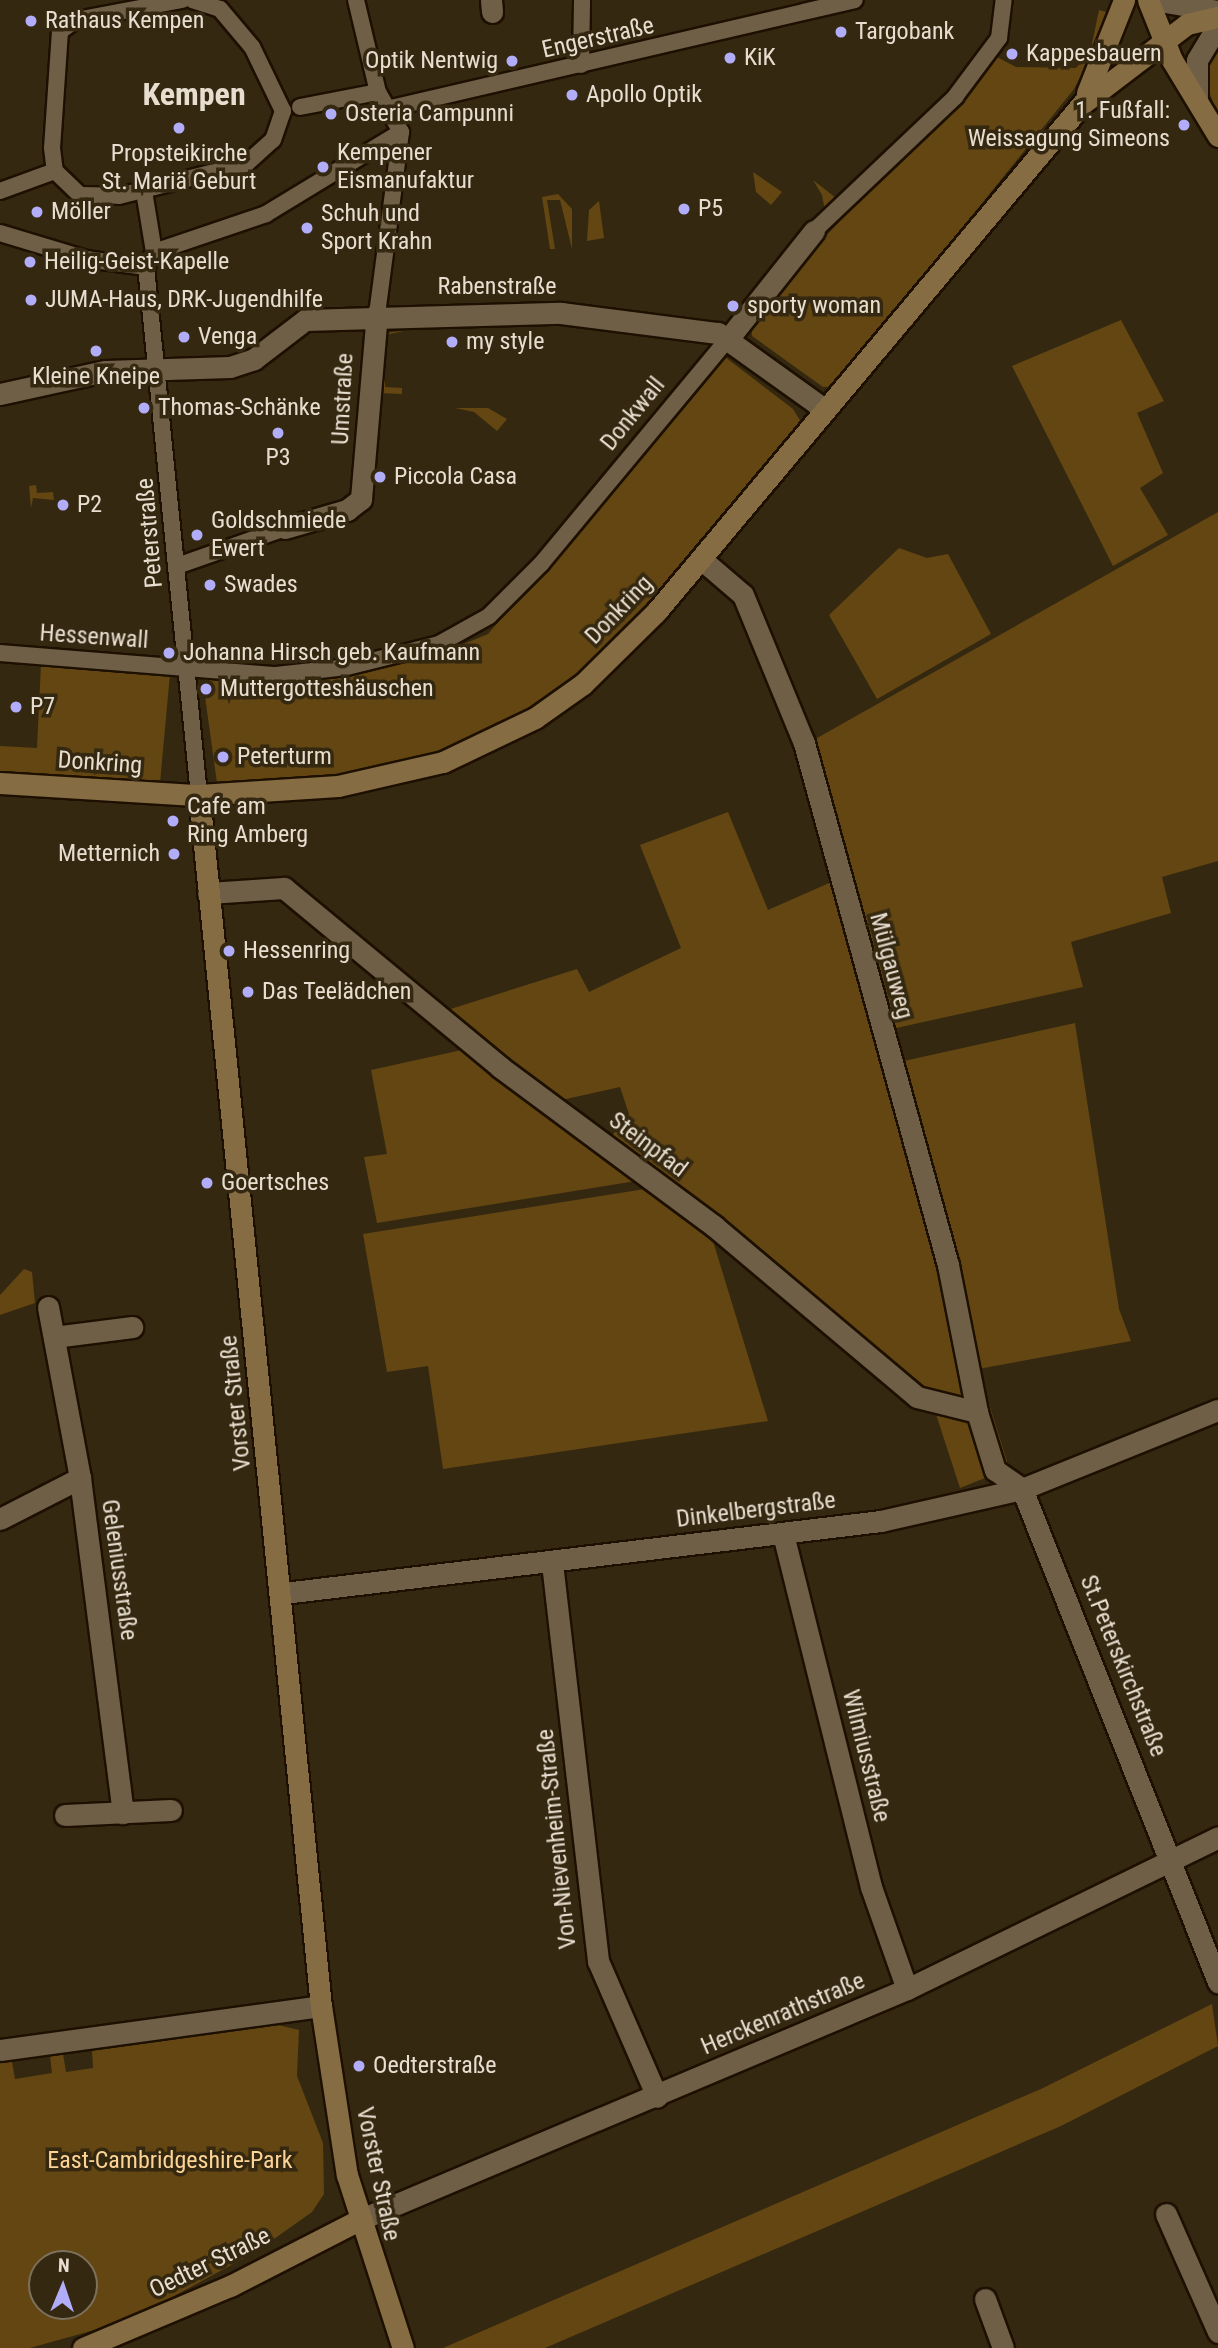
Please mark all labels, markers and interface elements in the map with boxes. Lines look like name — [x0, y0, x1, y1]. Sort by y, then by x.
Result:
place label: Rathaus Kempen — [45, 7, 204, 35]
street label: Engerstraße — [539, 11, 657, 65]
marker: Rathaus Kempen — [23, 13, 39, 29]
place label: Targobank — [855, 18, 954, 46]
marker: Targobank — [833, 24, 849, 40]
place label: Kappesbauern — [1026, 40, 1162, 68]
place label: KiK — [744, 44, 776, 72]
marker: Kappesbauern — [1004, 46, 1020, 62]
place label: Optik Nentwig — [365, 47, 498, 75]
marker: KiK — [722, 50, 738, 66]
marker: Optik Nentwig — [504, 53, 520, 69]
district label: Kempen — [142, 75, 246, 113]
place label: Apollo Optik — [586, 81, 702, 109]
marker: Apollo Optik — [564, 87, 580, 103]
place label: 1. Fußfall: Weissagung Simeons — [968, 97, 1170, 153]
place label: Osteria Campunni — [345, 100, 514, 128]
marker: Osteria Campunni — [323, 106, 339, 122]
marker: 1. Fußfall: Weissagung Simeons — [1176, 117, 1192, 133]
marker: Propsteikirche St. Mariä Geburt — [171, 120, 187, 136]
place label: Kempener Eismanufaktur — [337, 139, 474, 195]
place label: Propsteikirche St. Mariä Geburt — [102, 140, 256, 196]
marker: Kempener Eismanufaktur — [315, 159, 331, 175]
place label: P5 — [698, 195, 723, 223]
place label: Möller — [51, 198, 111, 226]
place label: Schuh und Sport Krahn — [321, 200, 432, 256]
marker: P5 — [676, 201, 692, 217]
marker: Möller — [29, 204, 45, 220]
marker: Schuh und Sport Krahn — [299, 220, 315, 236]
place label: Heilig-Geist-Kapelle — [44, 248, 229, 276]
marker: Heilig-Geist-Kapelle — [22, 254, 38, 270]
street label: Rabenstraße — [437, 273, 557, 301]
place label: JUMA-Haus, DRK-Jugendhilfe — [45, 286, 323, 314]
marker: JUMA-Haus, DRK-Jugendhilfe — [23, 292, 39, 308]
place label: sporty woman — [747, 292, 881, 320]
marker: sporty woman — [725, 298, 741, 314]
place label: Venga — [198, 323, 257, 351]
place label: my style — [466, 328, 544, 356]
marker: Venga — [176, 329, 192, 345]
marker: my style — [444, 334, 460, 350]
marker: Kleine Kneipe — [88, 343, 104, 359]
street label: Umstraße — [326, 352, 360, 446]
place label: Kleine Kneipe — [32, 363, 160, 391]
street label: Donkwall — [595, 371, 671, 457]
place label: Thomas-Schänke — [158, 394, 321, 422]
marker: Thomas-Schänke — [136, 400, 152, 416]
marker: P3 — [270, 425, 286, 441]
place label: P3 — [265, 444, 291, 472]
place label: Piccola Casa — [394, 463, 517, 491]
marker: Piccola Casa — [372, 469, 388, 485]
street label: Peterstraße — [131, 477, 169, 589]
place label: P2 — [77, 491, 102, 519]
marker: P2 — [55, 497, 71, 513]
place label: Goldschmiede Ewert — [211, 507, 346, 563]
marker: Goldschmiede Ewert — [189, 527, 205, 543]
street label: Donkring — [579, 570, 659, 650]
place label: Swades — [224, 571, 298, 599]
marker: Swades — [202, 577, 218, 593]
street label: Hessenwall — [39, 619, 149, 655]
place label: Johanna Hirsch geb. Kaufmann — [183, 639, 480, 667]
marker: Johanna Hirsch geb. Kaufmann — [161, 645, 177, 661]
place label: Muttergotteshäuschen — [220, 675, 434, 703]
marker: Muttergotteshäuschen — [198, 681, 214, 697]
place label: P7 — [30, 693, 55, 721]
marker: P7 — [8, 699, 24, 715]
place label: Peterturm — [237, 743, 332, 771]
street label: Donkring — [57, 746, 143, 780]
marker: Peterturm — [215, 749, 231, 765]
place label: Cafe am Ring Amberg — [187, 793, 308, 849]
marker: Cafe am Ring Amberg — [165, 813, 181, 829]
place label: Metternich — [58, 840, 160, 868]
marker: Metternich — [166, 846, 182, 862]
street label: Mülgauweg — [863, 910, 919, 1022]
place label: Hessenring — [243, 937, 350, 965]
marker: Hessenring — [221, 943, 237, 959]
place label: Das Teelädchen — [262, 978, 412, 1006]
marker: Das Teelädchen — [240, 984, 256, 1000]
street label: Steinpfad — [603, 1106, 693, 1184]
place label: Goertsches — [221, 1169, 329, 1197]
marker: Goertsches — [199, 1175, 215, 1191]
street label: Vorster Straße — [215, 1334, 257, 1472]
street label: Dinkelbergstraße — [675, 1486, 837, 1534]
street label: Geleniusstraße — [95, 1498, 143, 1642]
street label: St.Peterskirchstraße — [1073, 1571, 1173, 1761]
street label: Wilmiusstraße — [836, 1687, 896, 1825]
street label: Von-Nievenheim-Straße — [531, 1728, 583, 1950]
street label: Herckenrathstraße — [697, 1967, 869, 2061]
place label: Oedterstraße — [373, 2052, 496, 2080]
marker: Oedterstraße — [351, 2058, 367, 2074]
street label: Vorster Straße — [350, 2104, 406, 2244]
park label: East-Cambridgeshire-Park — [47, 2147, 293, 2175]
street label: Oedter Straße — [145, 2221, 275, 2305]
north arrow — [28, 2250, 98, 2320]
text: N — [57, 2254, 70, 2277]

